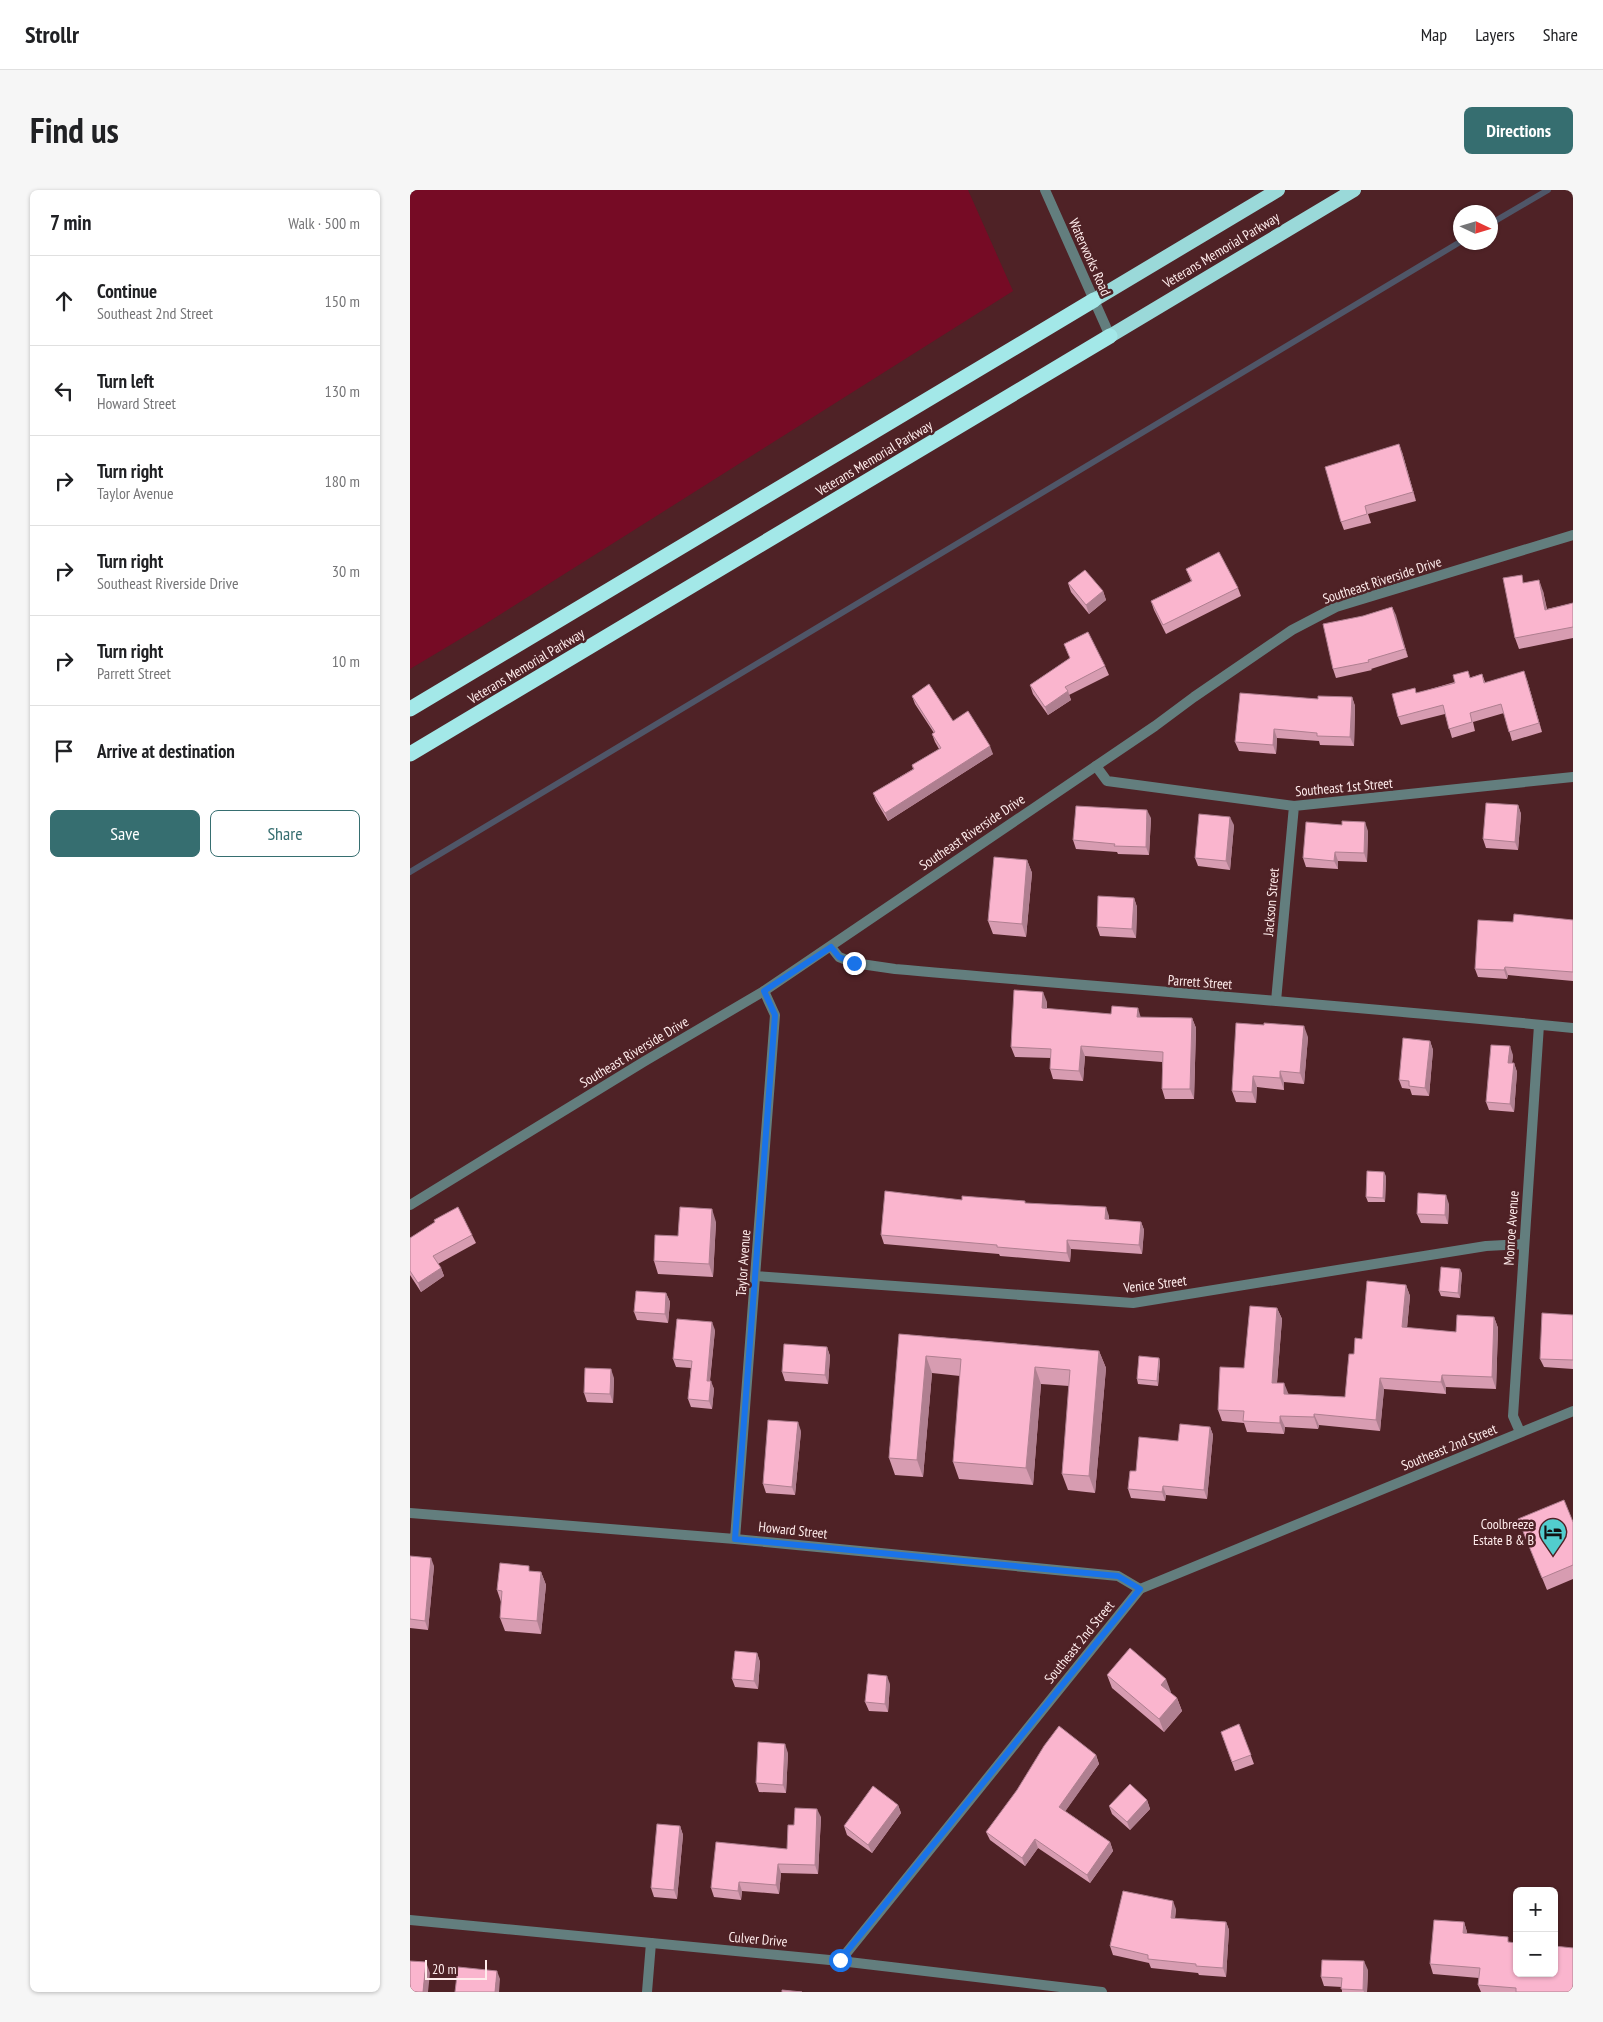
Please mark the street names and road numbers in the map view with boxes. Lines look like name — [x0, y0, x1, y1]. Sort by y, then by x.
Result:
street label: Veterans Memorial Parkway — [1159, 208, 1283, 292]
street label: Waterworks Road — [1065, 215, 1115, 299]
street label: Veterans Memorial Parkway — [812, 416, 936, 500]
street label: Southeast Riverside Drive — [1320, 552, 1444, 608]
street label: Veterans Memorial Parkway — [464, 624, 588, 708]
street label: Southeast 1st Street — [1294, 774, 1394, 800]
street label: Southeast Riverside Drive — [916, 790, 1029, 874]
street label: Jackson Street — [1259, 867, 1283, 938]
street label: Parrett Street — [1167, 971, 1233, 993]
street label: Southeast Riverside Drive — [576, 1012, 692, 1092]
street label: Monroe Avenue — [1499, 1190, 1523, 1266]
street label: Taylor Avenue — [732, 1229, 754, 1297]
street label: Venice Street — [1122, 1271, 1188, 1297]
street label: Southeast 2nd Street — [1399, 1420, 1500, 1474]
street label: Howard Street — [758, 1517, 828, 1543]
street label: Southeast 2nd Street — [1040, 1597, 1118, 1687]
street label: Culver Drive — [728, 1927, 788, 1951]

